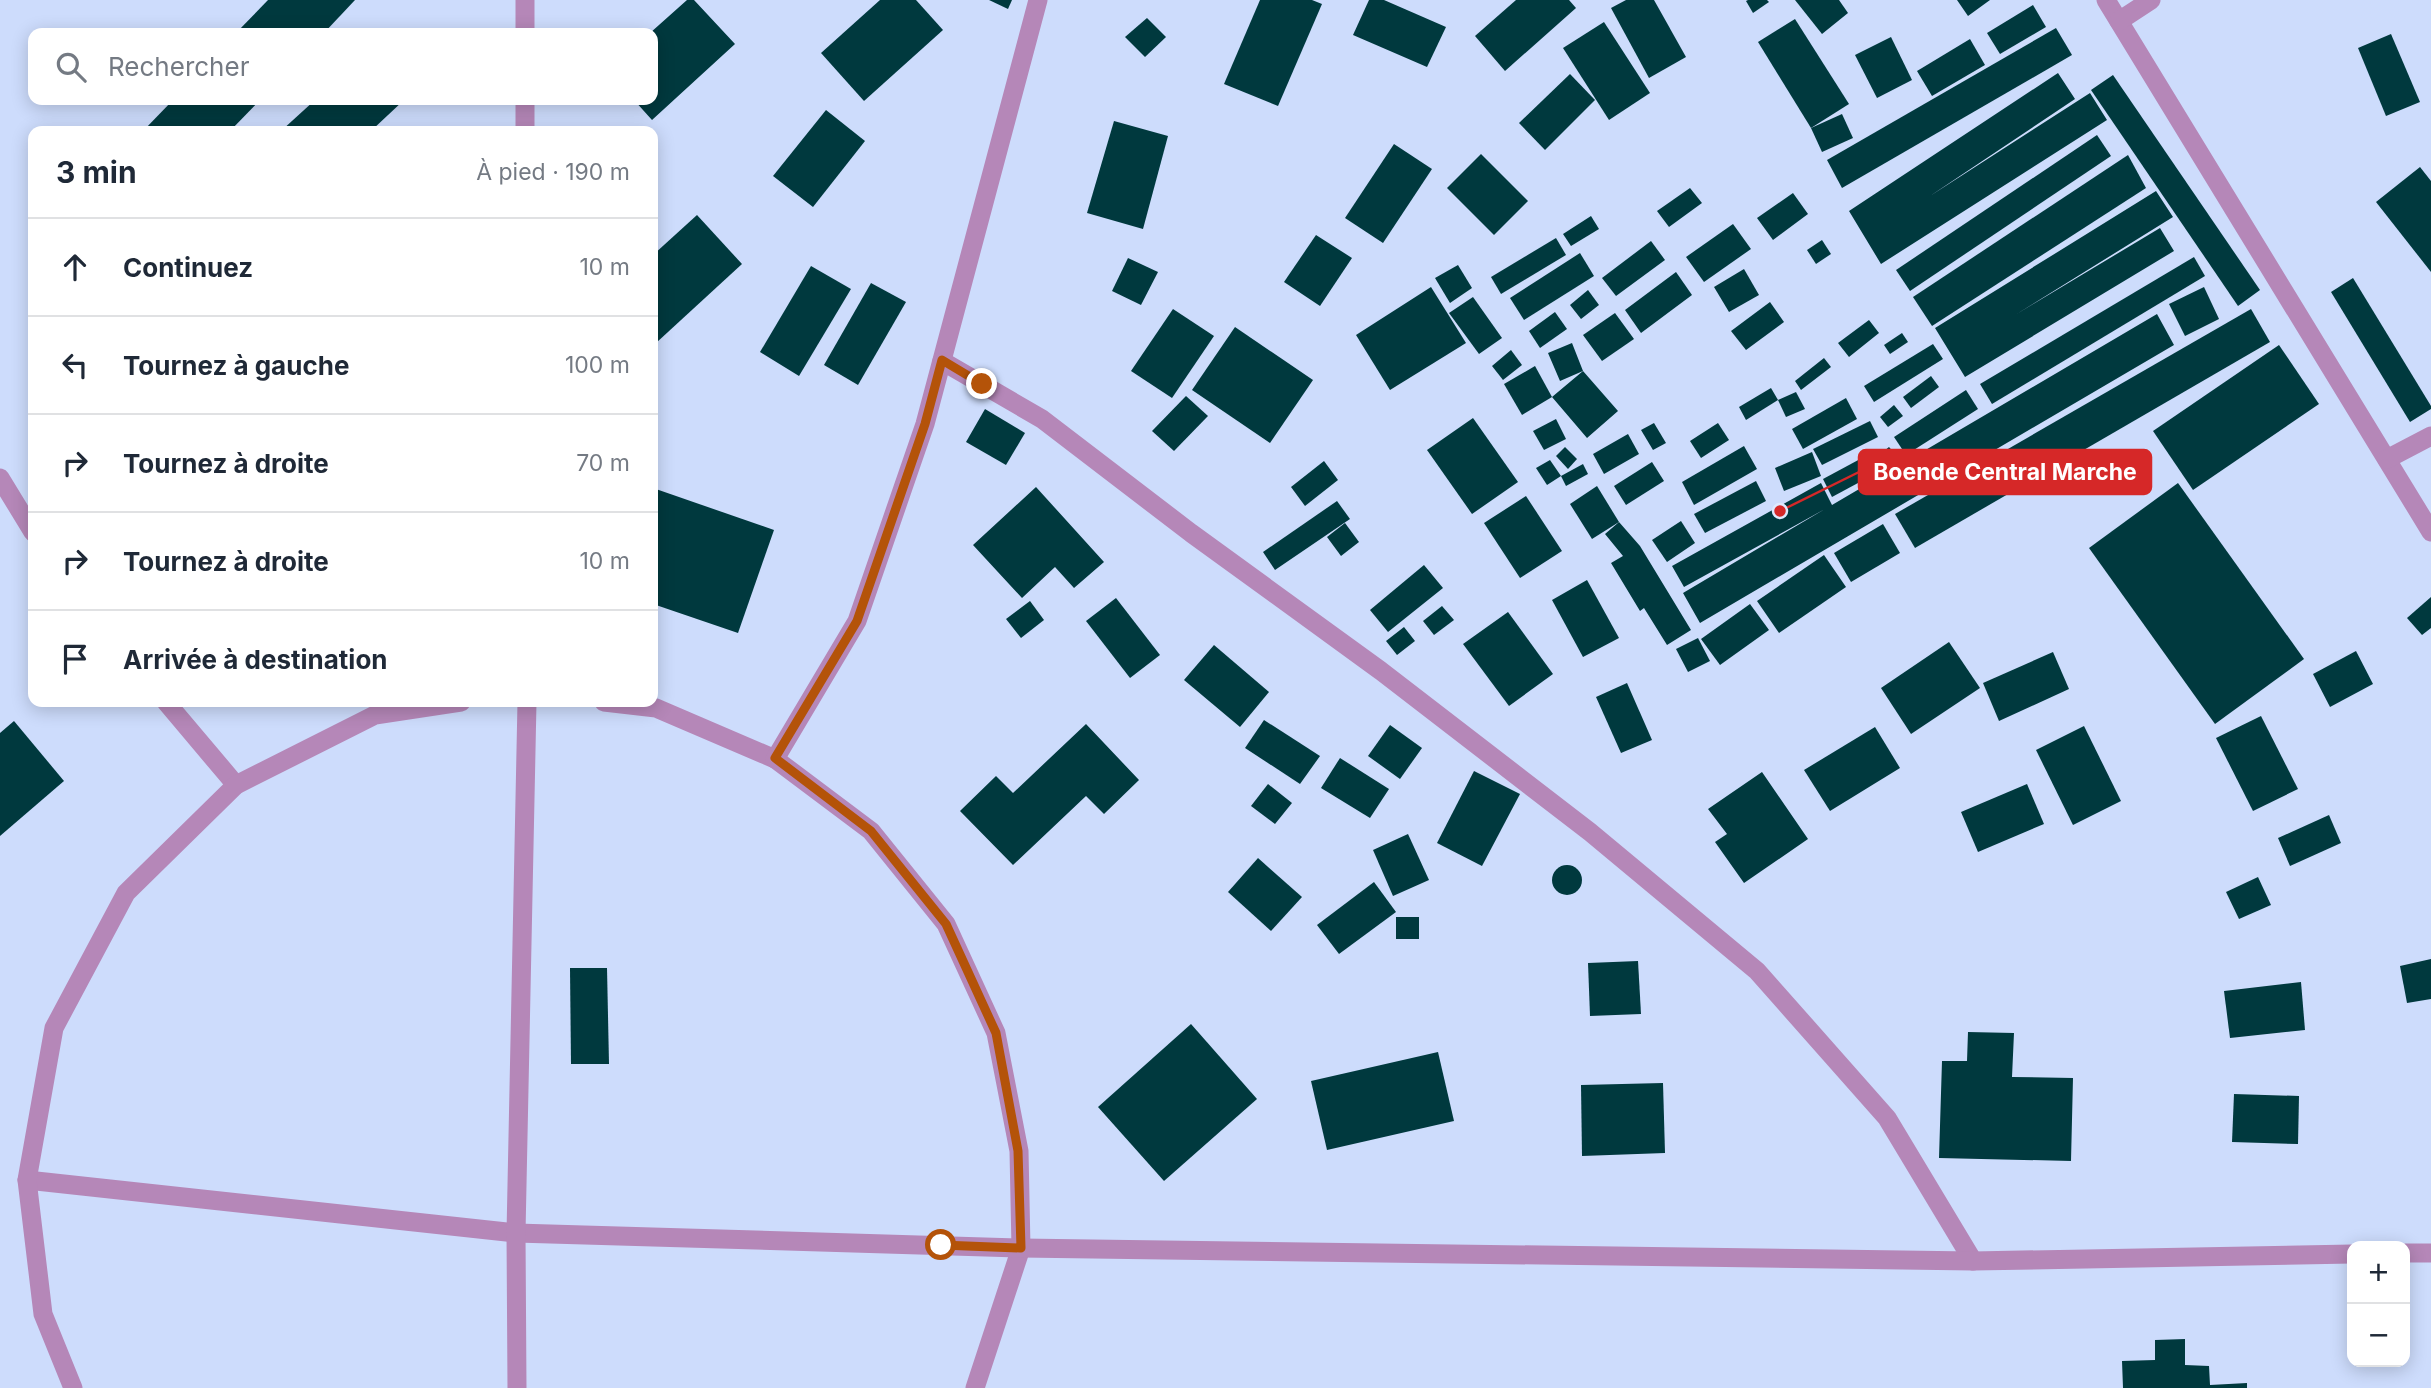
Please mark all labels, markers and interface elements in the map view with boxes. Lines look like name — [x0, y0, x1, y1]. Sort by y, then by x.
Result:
search box — [28, 28, 658, 105]
icon: search — [52, 48, 90, 86]
text: Rechercher — [108, 51, 249, 82]
text: 3 min — [56, 154, 137, 190]
text: À pied · 190 m — [476, 158, 630, 186]
icon: ahead — [56, 248, 94, 286]
text: Continuez — [123, 252, 253, 283]
text: 10 m — [580, 253, 630, 281]
icon: left — [56, 346, 94, 384]
text: Tournez à gauche — [123, 350, 349, 381]
text: 100 m — [565, 351, 630, 379]
route end — [966, 368, 997, 399]
icon: right — [56, 444, 94, 482]
text: Tournez à droite — [123, 448, 329, 479]
text: 70 m — [576, 449, 630, 477]
callout: Boende Central Marche — [1859, 450, 2151, 494]
text: Boende Central Marche — [1873, 458, 2137, 486]
icon: right — [56, 542, 94, 580]
text: Tournez à droite — [123, 546, 329, 577]
text: 10 m — [580, 547, 630, 575]
icon: arrive — [56, 640, 94, 678]
text: Arrivée à destination — [123, 644, 388, 675]
route start — [925, 1229, 956, 1260]
map controls — [2347, 1241, 2410, 1367]
button: + — [2347, 1241, 2410, 1304]
button: − — [2347, 1304, 2410, 1367]

